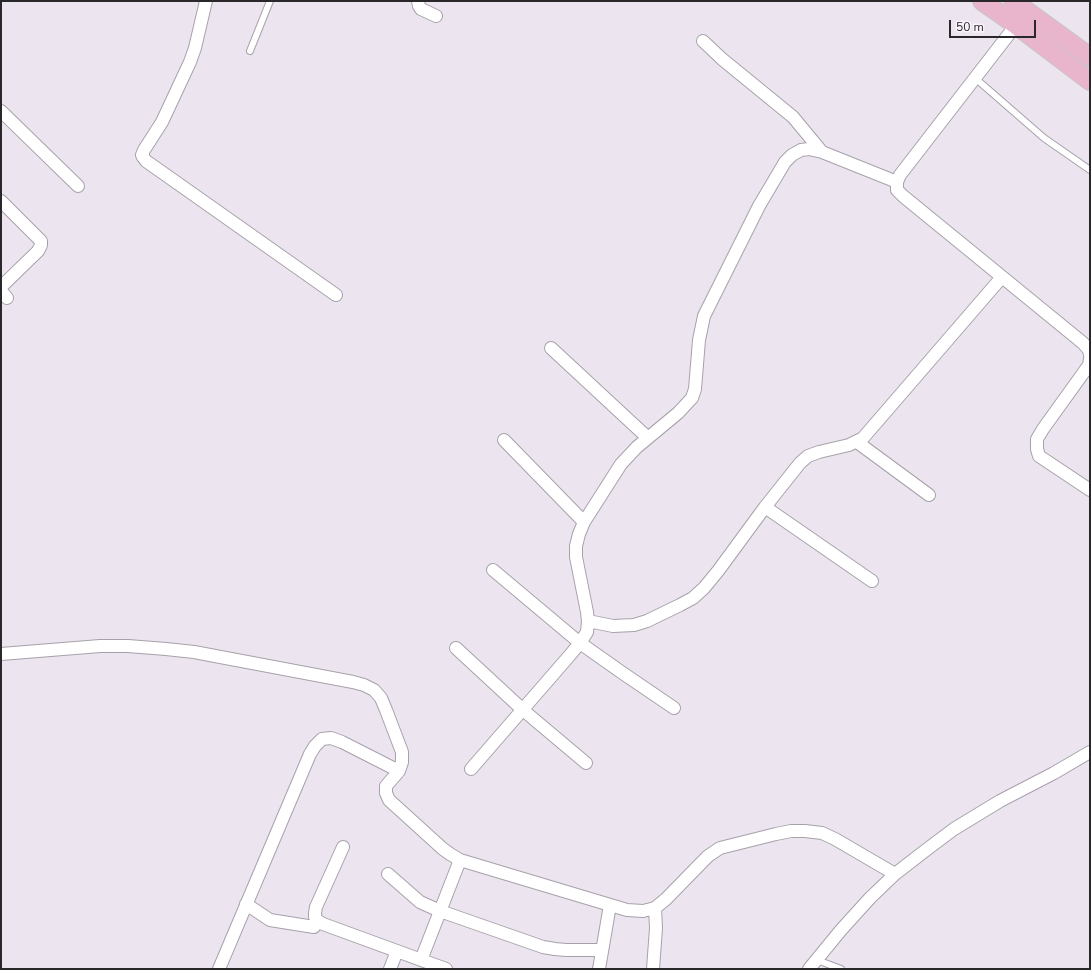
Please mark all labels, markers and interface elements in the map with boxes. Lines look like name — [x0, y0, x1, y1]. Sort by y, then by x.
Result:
scale bar — [951, 12, 1038, 38]
text: 50 m — [956, 19, 984, 35]

